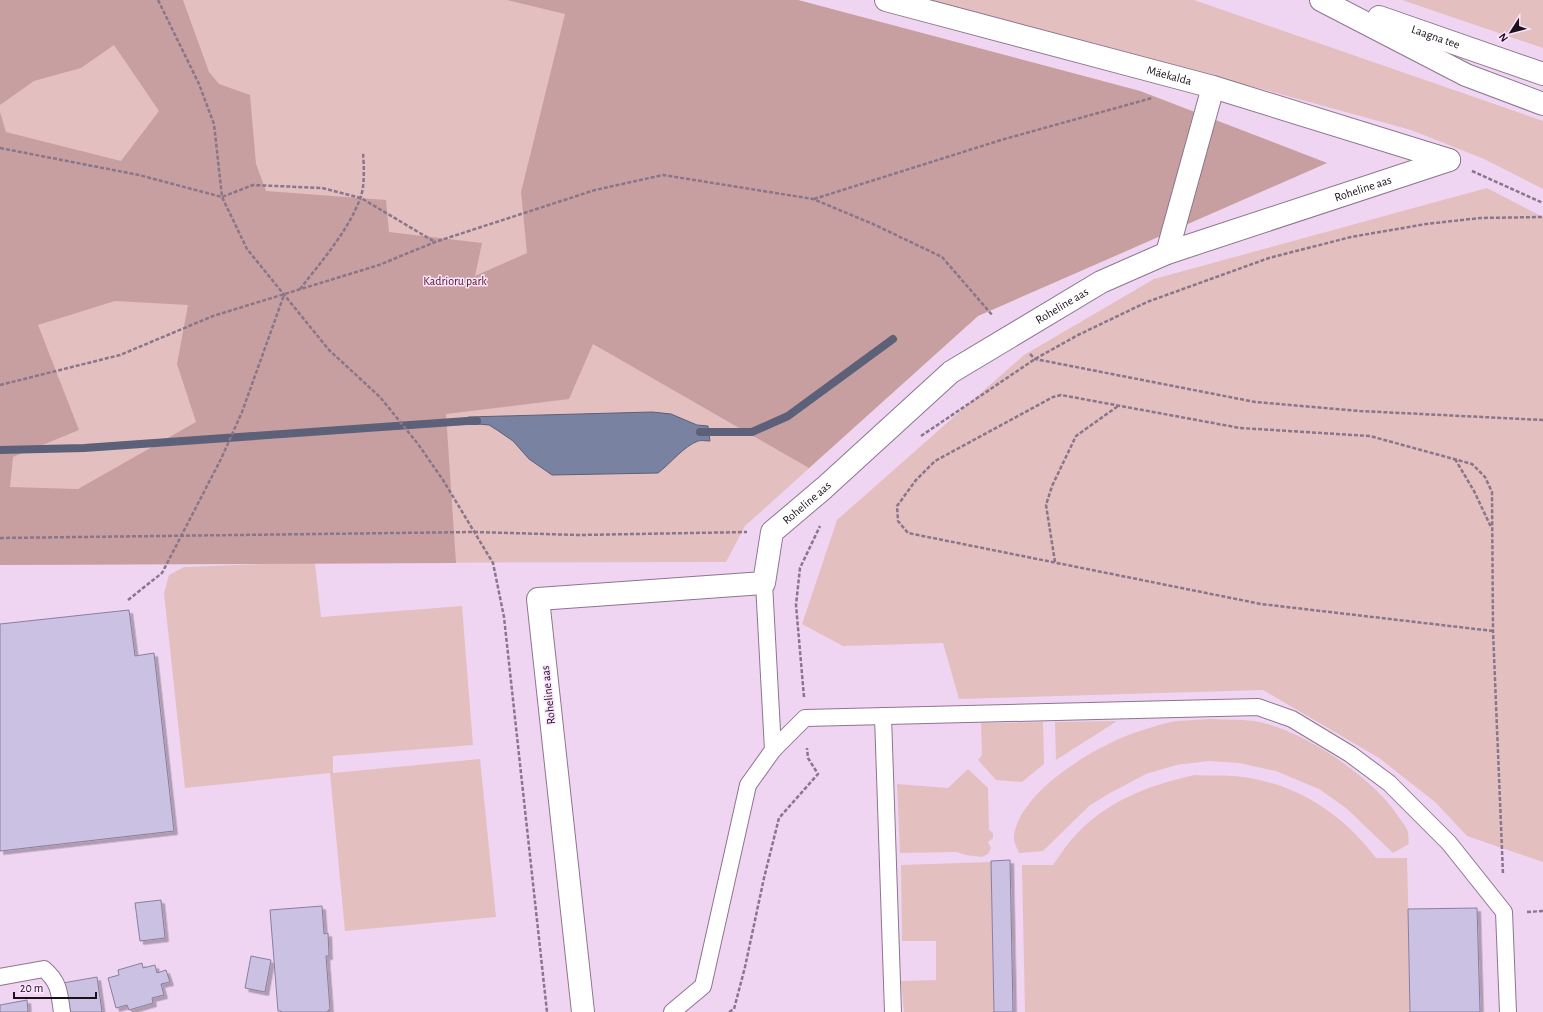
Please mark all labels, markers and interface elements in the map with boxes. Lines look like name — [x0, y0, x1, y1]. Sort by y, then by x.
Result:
north arrow — [1491, 12, 1531, 52]
street label: Laagna tee — [1410, 23, 1461, 51]
text: N — [1497, 31, 1510, 44]
street label: Mäekalda — [1145, 64, 1193, 87]
street label: Roheline aas — [1333, 173, 1393, 203]
park label: Kadrioru park — [423, 275, 487, 287]
street label: Roheline aas — [1033, 285, 1090, 326]
street label: Roheline aas — [780, 479, 833, 526]
street label: Roheline aas — [539, 665, 557, 725]
scale bar — [14, 974, 96, 1000]
text: 20 m — [20, 982, 43, 994]

